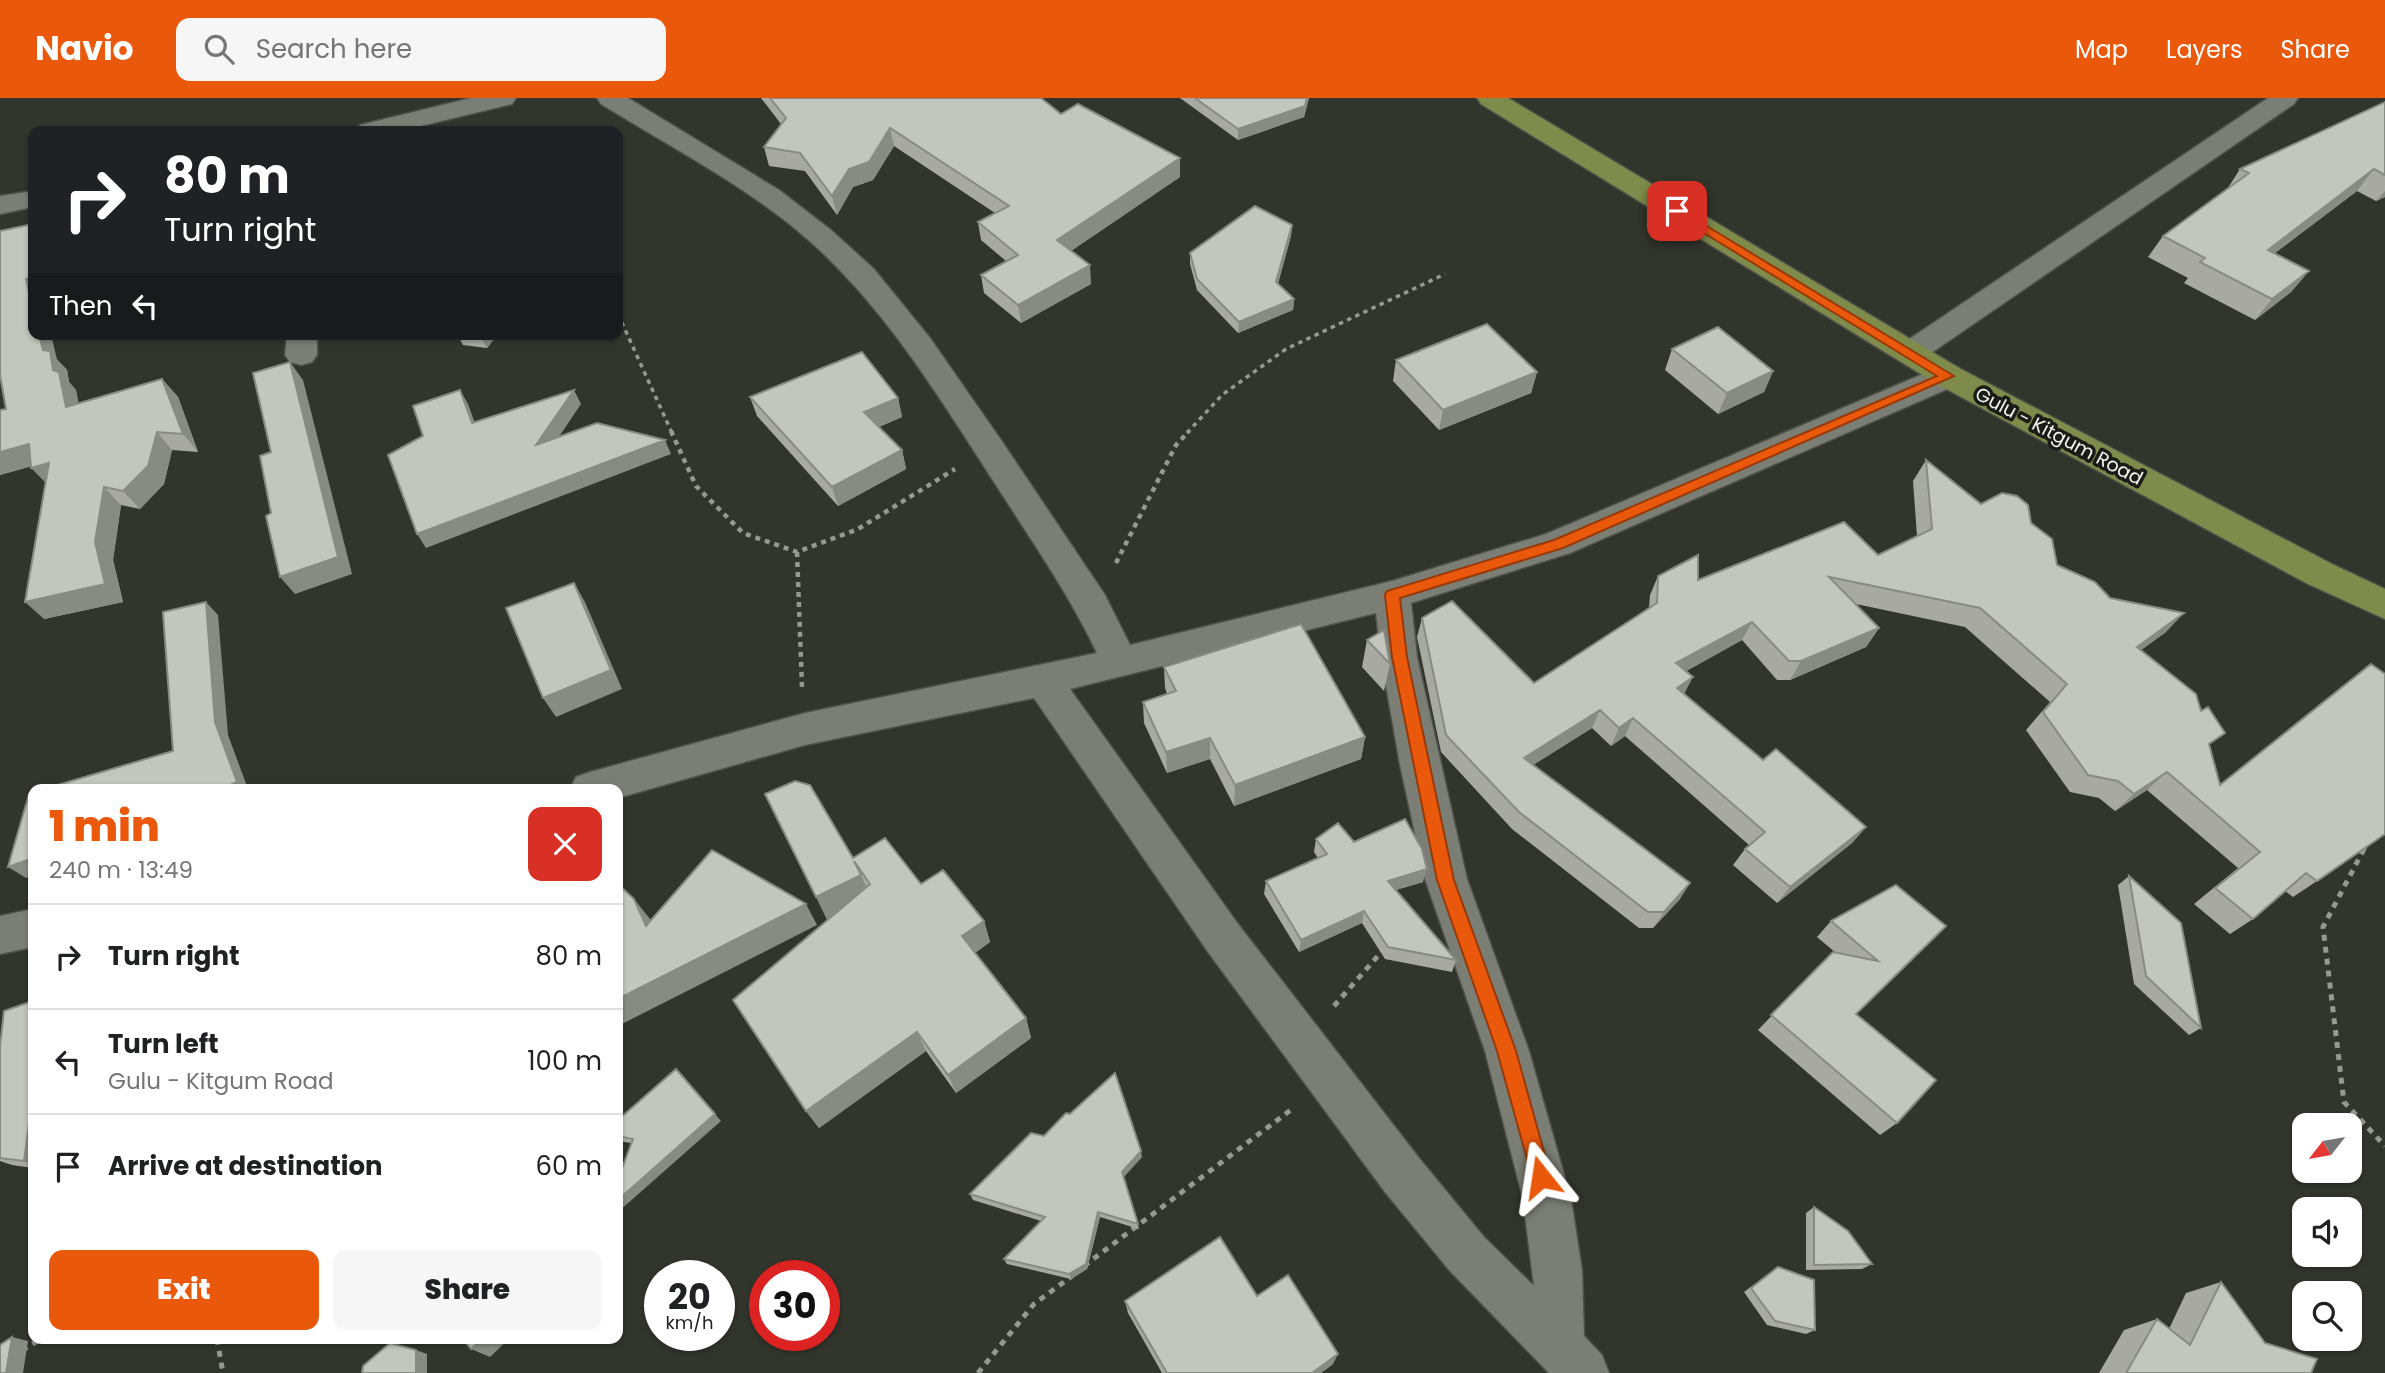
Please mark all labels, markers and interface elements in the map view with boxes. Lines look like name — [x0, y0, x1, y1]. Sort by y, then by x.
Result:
search box — [176, 18, 666, 81]
text: Navio — [35, 25, 134, 72]
icon: search — [200, 30, 238, 68]
text: Search here — [256, 31, 412, 67]
text: Map — [2075, 33, 2128, 66]
text: Layers — [2166, 33, 2242, 66]
text: Share — [2280, 33, 2350, 66]
text: 80 m — [164, 142, 290, 210]
icon: right — [49, 154, 140, 245]
pin — [1647, 181, 1707, 241]
icon: arrive — [1658, 192, 1696, 230]
text: Turn right — [164, 207, 316, 252]
icon: left — [126, 287, 164, 325]
text: Then — [49, 288, 112, 324]
street label: Gulu - Kitgum Road — [1970, 380, 2148, 492]
text: 1 min — [49, 797, 160, 856]
button: close — [528, 807, 602, 881]
text: 240 m · 13:49 — [49, 854, 193, 886]
icon: right — [49, 938, 87, 976]
text: Turn right — [108, 938, 240, 974]
text: 80 m — [536, 938, 602, 974]
text: Turn left — [108, 1026, 219, 1062]
icon: left — [49, 1043, 87, 1081]
text: 100 m — [527, 1043, 602, 1079]
text: Gulu - Kitgum Road — [108, 1065, 334, 1097]
north arrow — [2292, 1113, 2362, 1183]
map controls — [2292, 1113, 2362, 1351]
position arrow — [1504, 1140, 1578, 1214]
icon: arrive — [49, 1148, 87, 1186]
text: Arrive at destination — [108, 1148, 383, 1184]
text: 60 m — [535, 1148, 602, 1184]
button: sound — [2292, 1197, 2362, 1267]
button: Exit — [49, 1250, 319, 1330]
button: Share — [333, 1250, 602, 1330]
speed limit sign: 30 — [749, 1260, 840, 1351]
text: 20 — [668, 1272, 711, 1321]
button: search — [2292, 1281, 2362, 1351]
text: km/h — [666, 1310, 713, 1335]

